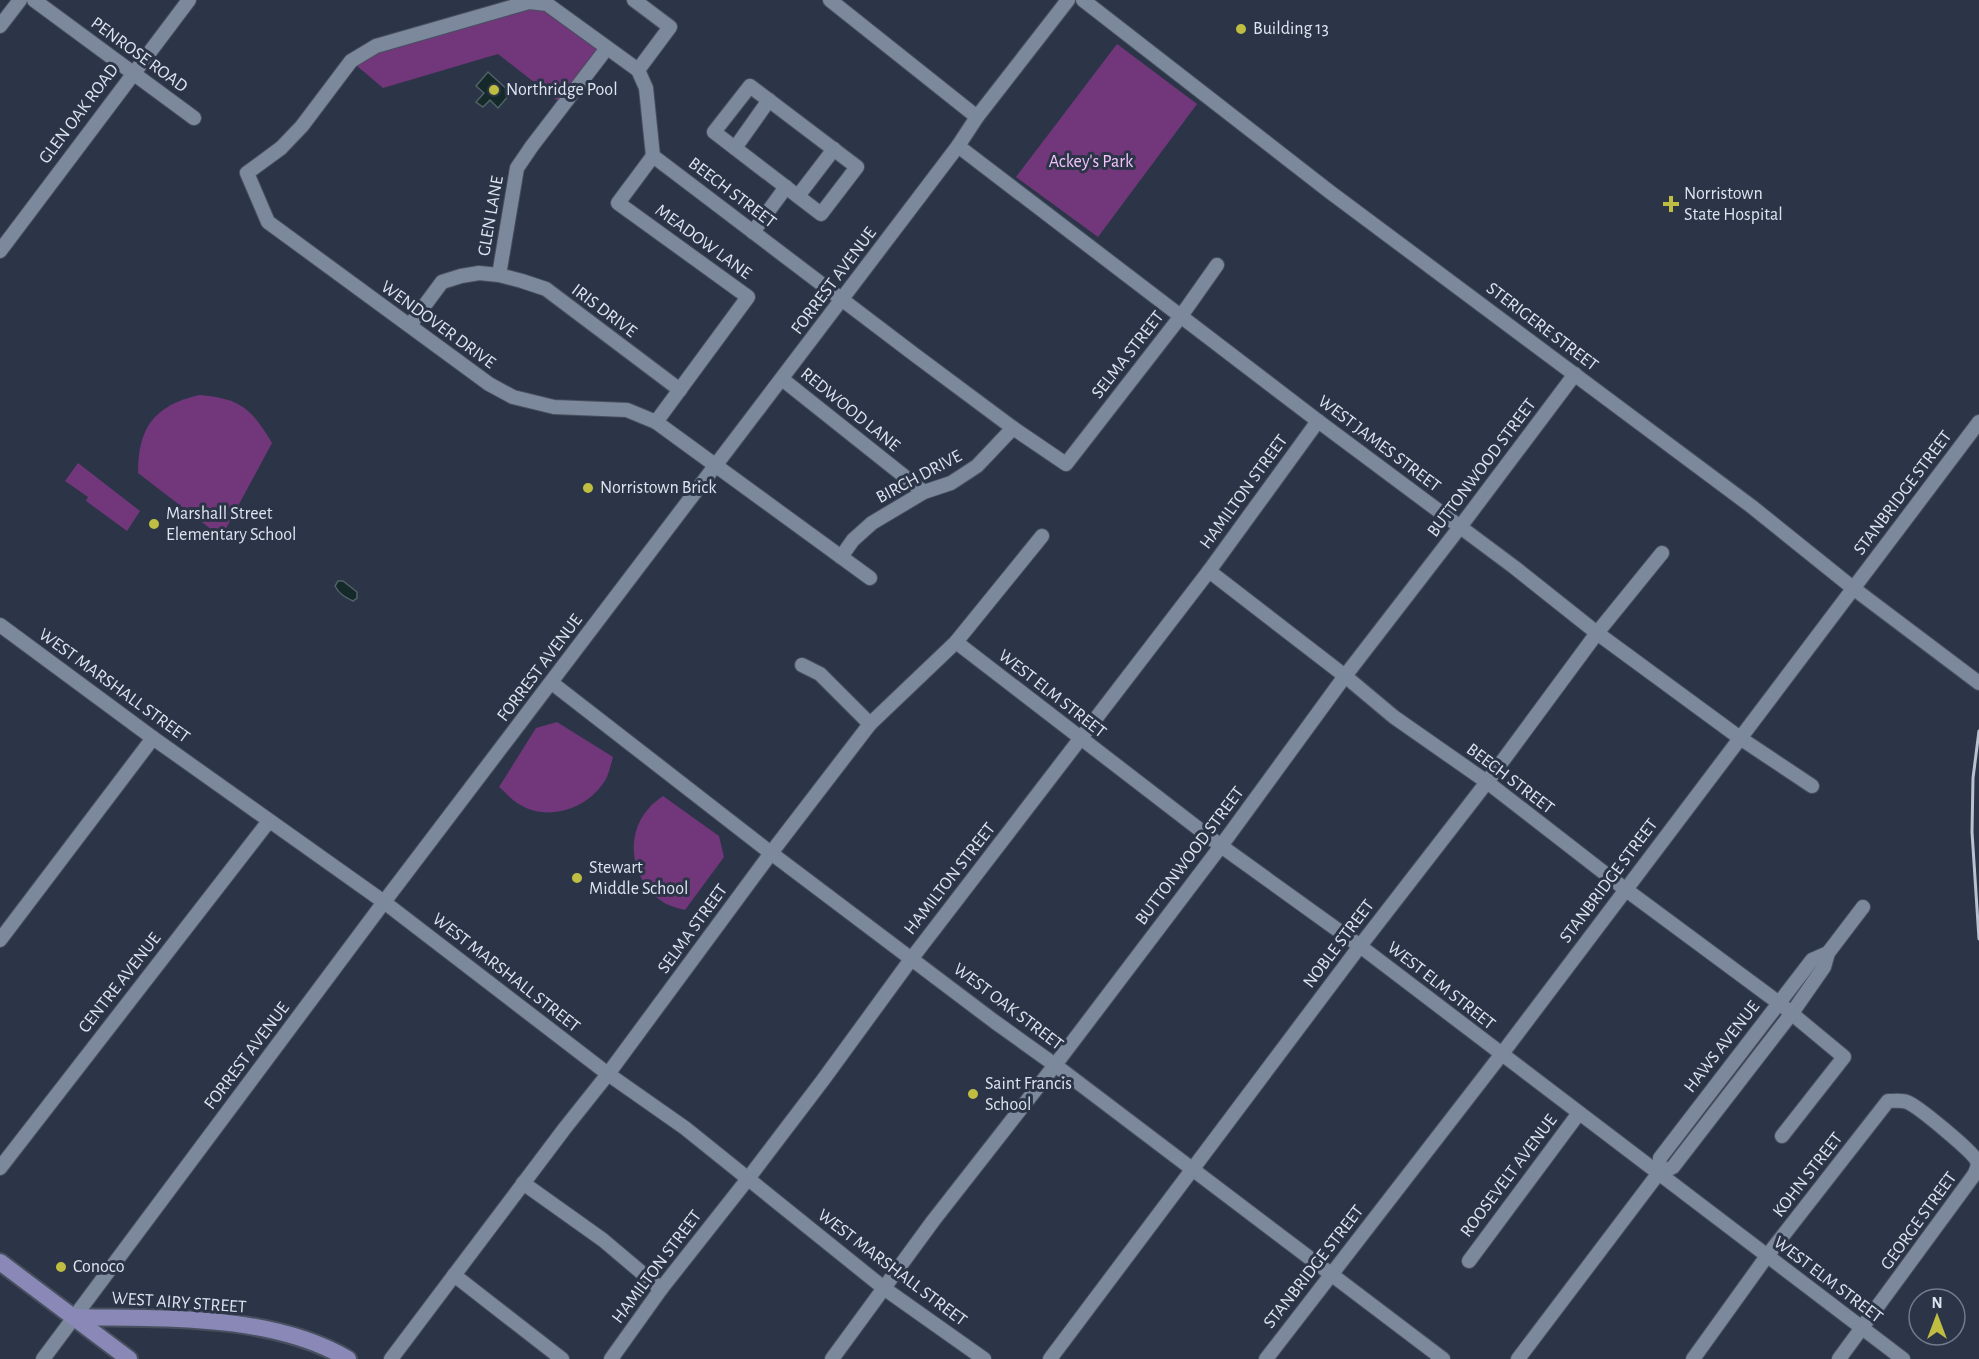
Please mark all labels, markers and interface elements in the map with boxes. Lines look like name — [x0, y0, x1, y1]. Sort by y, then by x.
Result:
street label: PENROSE ROAD — [87, 14, 191, 96]
place label: Building 13 — [1253, 20, 1329, 38]
marker: Building 13 — [1234, 22, 1248, 36]
street label: GLEN OAK ROAD — [36, 61, 122, 167]
place label: Northridge Pool — [506, 81, 618, 99]
marker: Northridge Pool — [487, 83, 501, 97]
park label: Ackey's Park — [1049, 153, 1134, 171]
street label: BEECH STREET — [685, 154, 779, 232]
street label: GLEN LANE — [475, 174, 507, 257]
place label: Norristown State Hospital — [1684, 185, 1783, 224]
marker: Norristown State Hospital — [1662, 195, 1680, 213]
street label: MEADOW LANE — [652, 201, 755, 283]
street label: FORREST AVENUE — [788, 224, 880, 338]
street label: WENDOVER DRIVE — [377, 278, 499, 373]
street label: STERIGERE STREET — [1483, 279, 1601, 375]
street label: IRIS DRIVE — [568, 281, 640, 341]
street label: SELMA STREET — [1088, 308, 1168, 402]
street label: REDWOOD LANE — [797, 365, 903, 456]
street label: WEST JAMES STREET — [1314, 392, 1444, 496]
street label: BUTTONWOOD STREET — [1424, 395, 1540, 540]
street label: STANBRIDGE STREET — [1851, 427, 1956, 559]
street label: HAMILTON STREET — [1197, 431, 1291, 552]
street label: BIRCH DRIVE — [873, 447, 965, 507]
place label: Norristown Brick — [600, 479, 717, 497]
marker: Norristown Brick — [581, 481, 595, 495]
place label: Marshall Street Elementary School — [166, 505, 297, 544]
marker: Marshall Street Elementary School — [147, 517, 161, 531]
street label: FORREST AVENUE — [494, 611, 586, 725]
street label: WEST MARSHALL STREET — [35, 625, 193, 747]
street label: WEST ELM STREET — [995, 646, 1109, 742]
street label: BEECH STREET — [1463, 740, 1557, 818]
street label: BUTTONWOOD STREET — [1132, 783, 1248, 928]
street label: STANBRIDGE STREET — [1557, 815, 1662, 947]
street label: HAMILTON STREET — [901, 820, 999, 938]
place label: Stewart Middle School — [589, 859, 688, 898]
marker: Stewart Middle School — [570, 871, 584, 885]
street label: SELMA STREET — [655, 881, 731, 977]
street label: NOBLE STREET — [1300, 896, 1378, 992]
street label: WEST MARSHALL STREET — [429, 910, 583, 1036]
street label: CENTRE AVENUE — [75, 929, 165, 1036]
street label: WEST ELM STREET — [1384, 938, 1498, 1034]
street label: WEST OAK STREET — [950, 960, 1066, 1054]
street label: HAWS AVENUE — [1681, 998, 1763, 1096]
street label: FORREST AVENUE — [201, 999, 293, 1113]
place label: Saint Francis School — [985, 1075, 1072, 1114]
marker: Saint Francis School — [966, 1087, 980, 1101]
street label: ROOSEVELT AVENUE — [1457, 1111, 1561, 1241]
street label: KOHN STREET — [1770, 1129, 1846, 1221]
street label: GEORGE STREET — [1878, 1169, 1960, 1273]
street label: STANBRIDGE STREET — [1261, 1202, 1368, 1332]
street label: WEST MARSHALL STREET — [814, 1206, 970, 1330]
street label: HAMILTON STREET — [609, 1207, 705, 1327]
street label: WEST ELM STREET — [1770, 1233, 1886, 1327]
place label: Conoco — [73, 1258, 125, 1276]
marker: Conoco — [54, 1260, 68, 1274]
north arrow — [1907, 1287, 1967, 1347]
street label: WEST AIRY STREET — [111, 1289, 247, 1317]
text: N — [1931, 1295, 1943, 1311]

